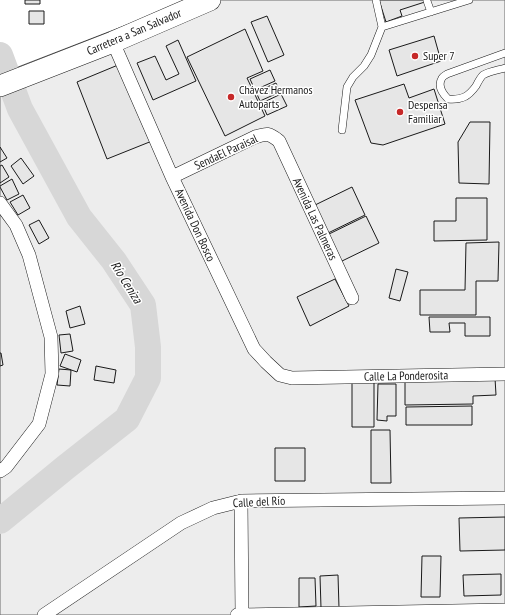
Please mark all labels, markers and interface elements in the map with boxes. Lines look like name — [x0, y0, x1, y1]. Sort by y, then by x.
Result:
street label: Carretera a San Salvador — [84, 5, 184, 58]
place label: Super 7 — [423, 48, 455, 63]
marker: Super 7 — [410, 51, 420, 61]
place label: Chávez Hermanos Autoparts — [239, 82, 312, 111]
marker: Chávez Hermanos Autoparts — [226, 92, 236, 102]
place label: Despensa Familiar — [408, 97, 448, 126]
marker: Despensa Familiar — [395, 107, 405, 117]
street label: SendaEl Paraisal — [192, 130, 260, 173]
street label: Avenida Las Palmeras — [290, 175, 341, 262]
street label: Avenida Don Bosco — [172, 186, 219, 264]
water label: Río Ceniza — [107, 258, 147, 307]
street label: Calle La Ponderosita — [364, 367, 448, 384]
street label: Calle del Río — [232, 493, 285, 510]

